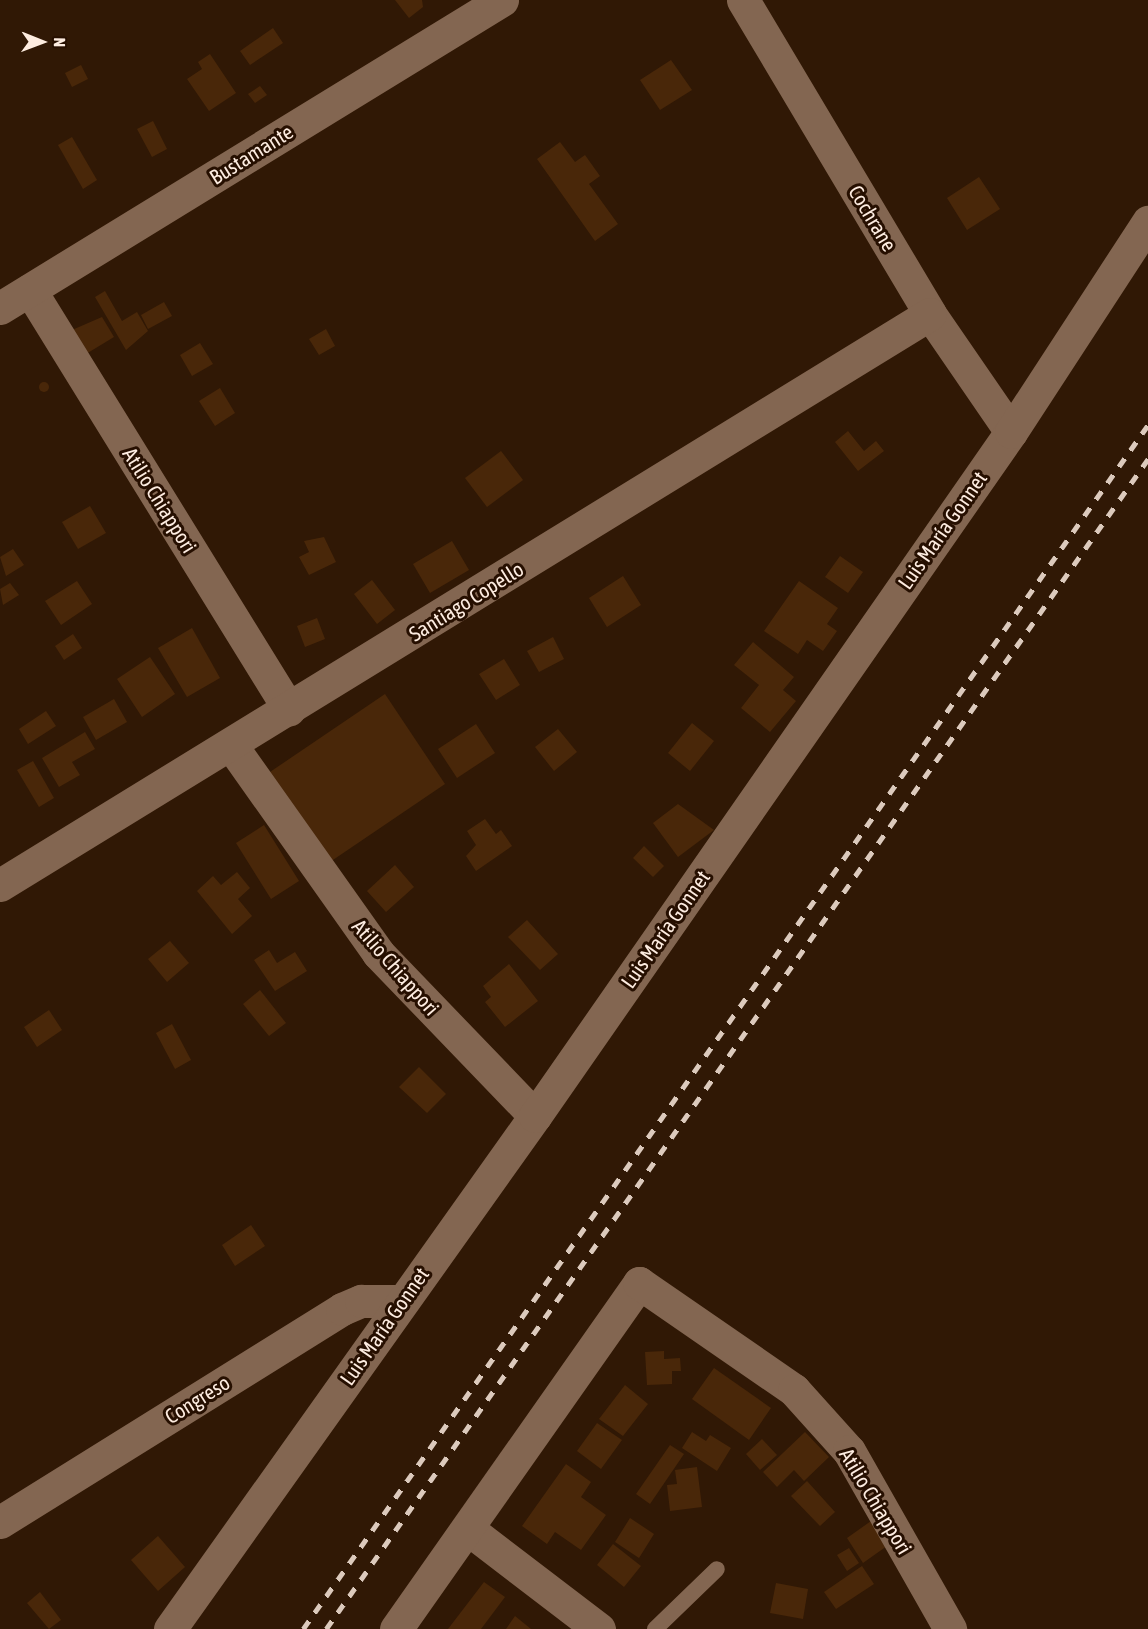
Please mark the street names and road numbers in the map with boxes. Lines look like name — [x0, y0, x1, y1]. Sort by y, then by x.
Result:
street label: Bustamante — [205, 118, 297, 190]
street label: Cochrane — [844, 180, 902, 256]
street label: Atilio Chiappori — [118, 443, 202, 557]
street label: Luis María Gonnet — [892, 466, 992, 594]
street label: Santiago Copello — [404, 556, 528, 646]
street label: Luis María Gonnet — [615, 865, 715, 993]
street label: Atilio Chiappori — [347, 914, 445, 1020]
street label: Luis María Gonnet — [334, 1262, 434, 1390]
street label: Congreso — [160, 1369, 234, 1429]
street label: Atilio Chiappori — [834, 1443, 918, 1559]

